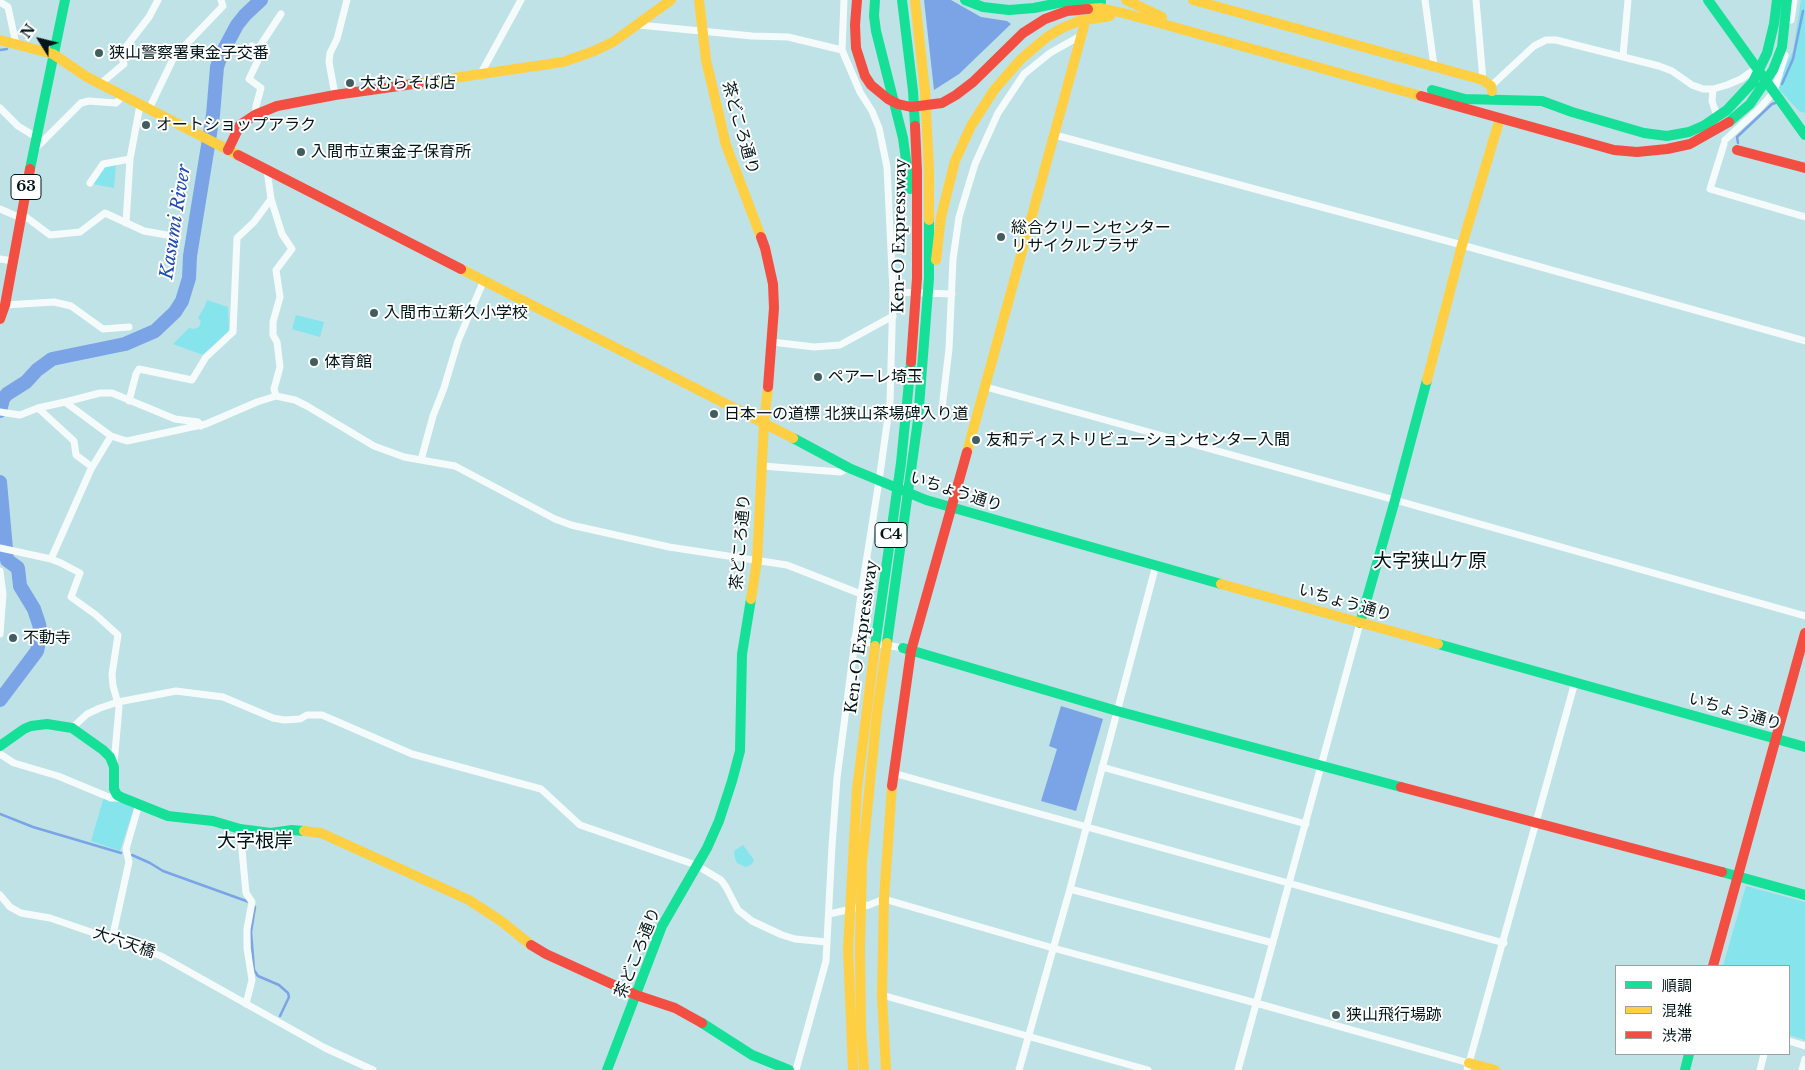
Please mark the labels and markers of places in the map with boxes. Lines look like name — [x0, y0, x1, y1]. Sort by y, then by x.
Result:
place label: 狭山警察署東金子交番 — [109, 43, 269, 63]
marker: 狭山警察署東金子交番 — [93, 47, 105, 59]
place label: 大むらそば店 — [360, 73, 456, 93]
marker: 大むらそば店 — [344, 77, 356, 89]
place label: オートショップアラク — [156, 115, 316, 135]
marker: オートショップアラク — [140, 119, 152, 131]
place label: 入間市立東金子保育所 — [311, 142, 471, 162]
marker: 入間市立東金子保育所 — [295, 146, 307, 158]
place label: 総合クリーンセンター リサイクルプラザ — [1011, 218, 1171, 256]
marker: 総合クリーンセンター リサイクルプラザ — [995, 231, 1007, 243]
place label: 入間市立新久小学校 — [384, 303, 528, 323]
marker: 入間市立新久小学校 — [368, 307, 380, 319]
place label: 体育館 — [324, 352, 372, 372]
marker: 体育館 — [308, 356, 320, 368]
place label: ペアーレ埼玉 — [828, 367, 923, 387]
marker: ペアーレ埼玉 — [812, 371, 824, 383]
place label: 日本一の道標 北狭山茶場碑入り道 — [724, 404, 969, 424]
marker: 日本一の道標 北狭山茶場碑入り道 — [708, 408, 720, 420]
place label: 友和ディストリビューションセンター入間 — [986, 430, 1290, 450]
marker: 友和ディストリビューションセンター入間 — [970, 434, 982, 446]
place label: 不動寺 — [23, 628, 71, 648]
marker: 不動寺 — [7, 632, 19, 644]
place label: 狭山飛行場跡 — [1346, 1005, 1442, 1025]
marker: 狭山飛行場跡 — [1330, 1009, 1342, 1021]

